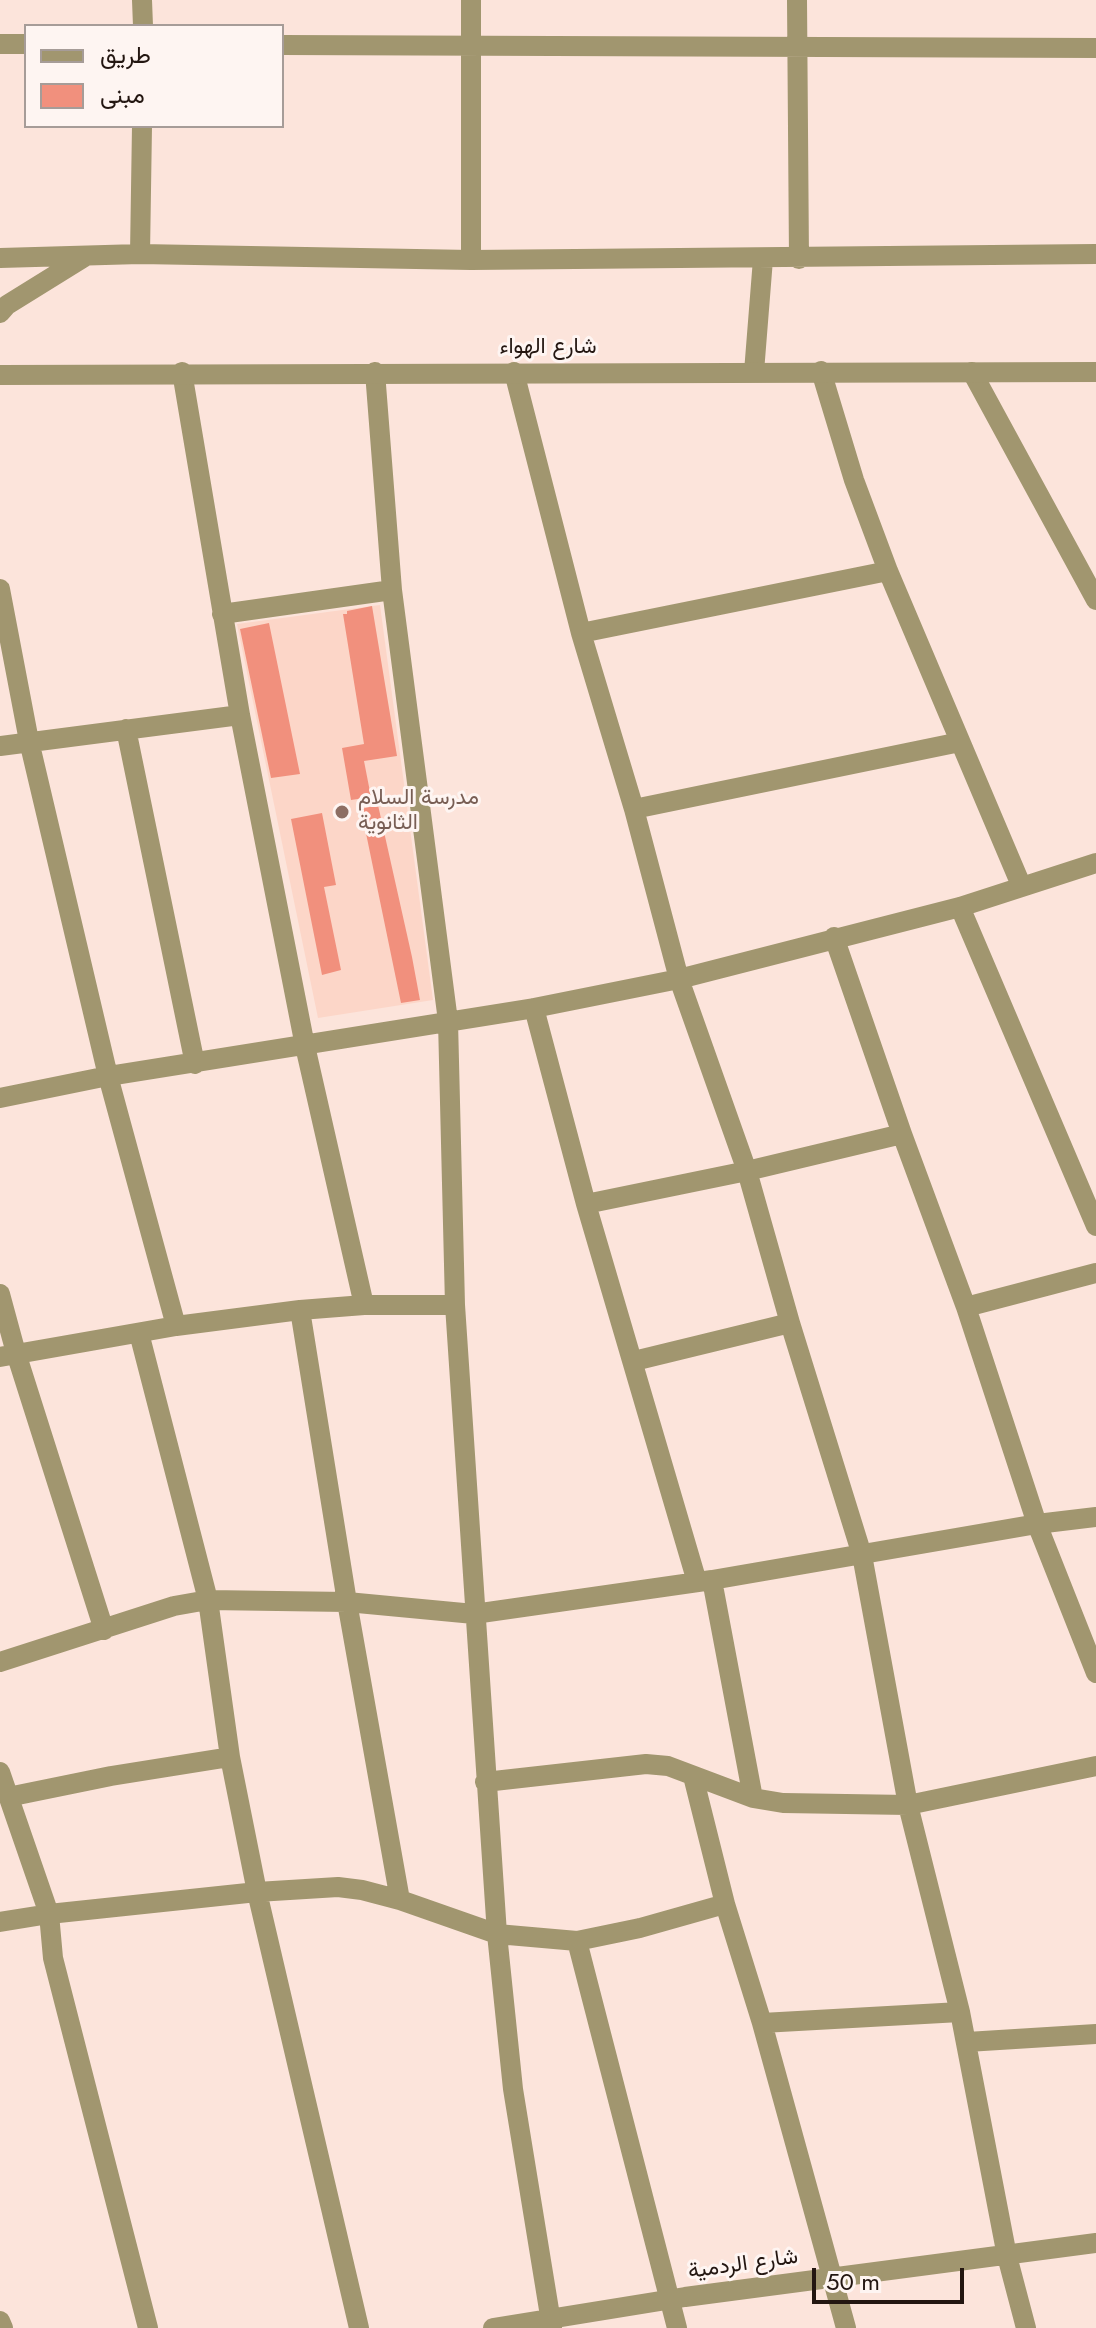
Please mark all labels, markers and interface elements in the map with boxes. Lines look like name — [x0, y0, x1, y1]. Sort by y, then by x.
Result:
legend — [24, 24, 284, 128]
text: طريق — [100, 37, 151, 72]
text: مبنى — [100, 77, 145, 112]
street label: شارع الهواء — [499, 335, 597, 361]
place label: مدرسة السلام الثانوية — [358, 786, 479, 838]
marker: مدرسة السلام الثانوية — [333, 803, 351, 821]
street label: شارع الردمية — [686, 2244, 800, 2286]
scale bar — [816, 2252, 968, 2302]
text: 50 m — [826, 2264, 880, 2299]

